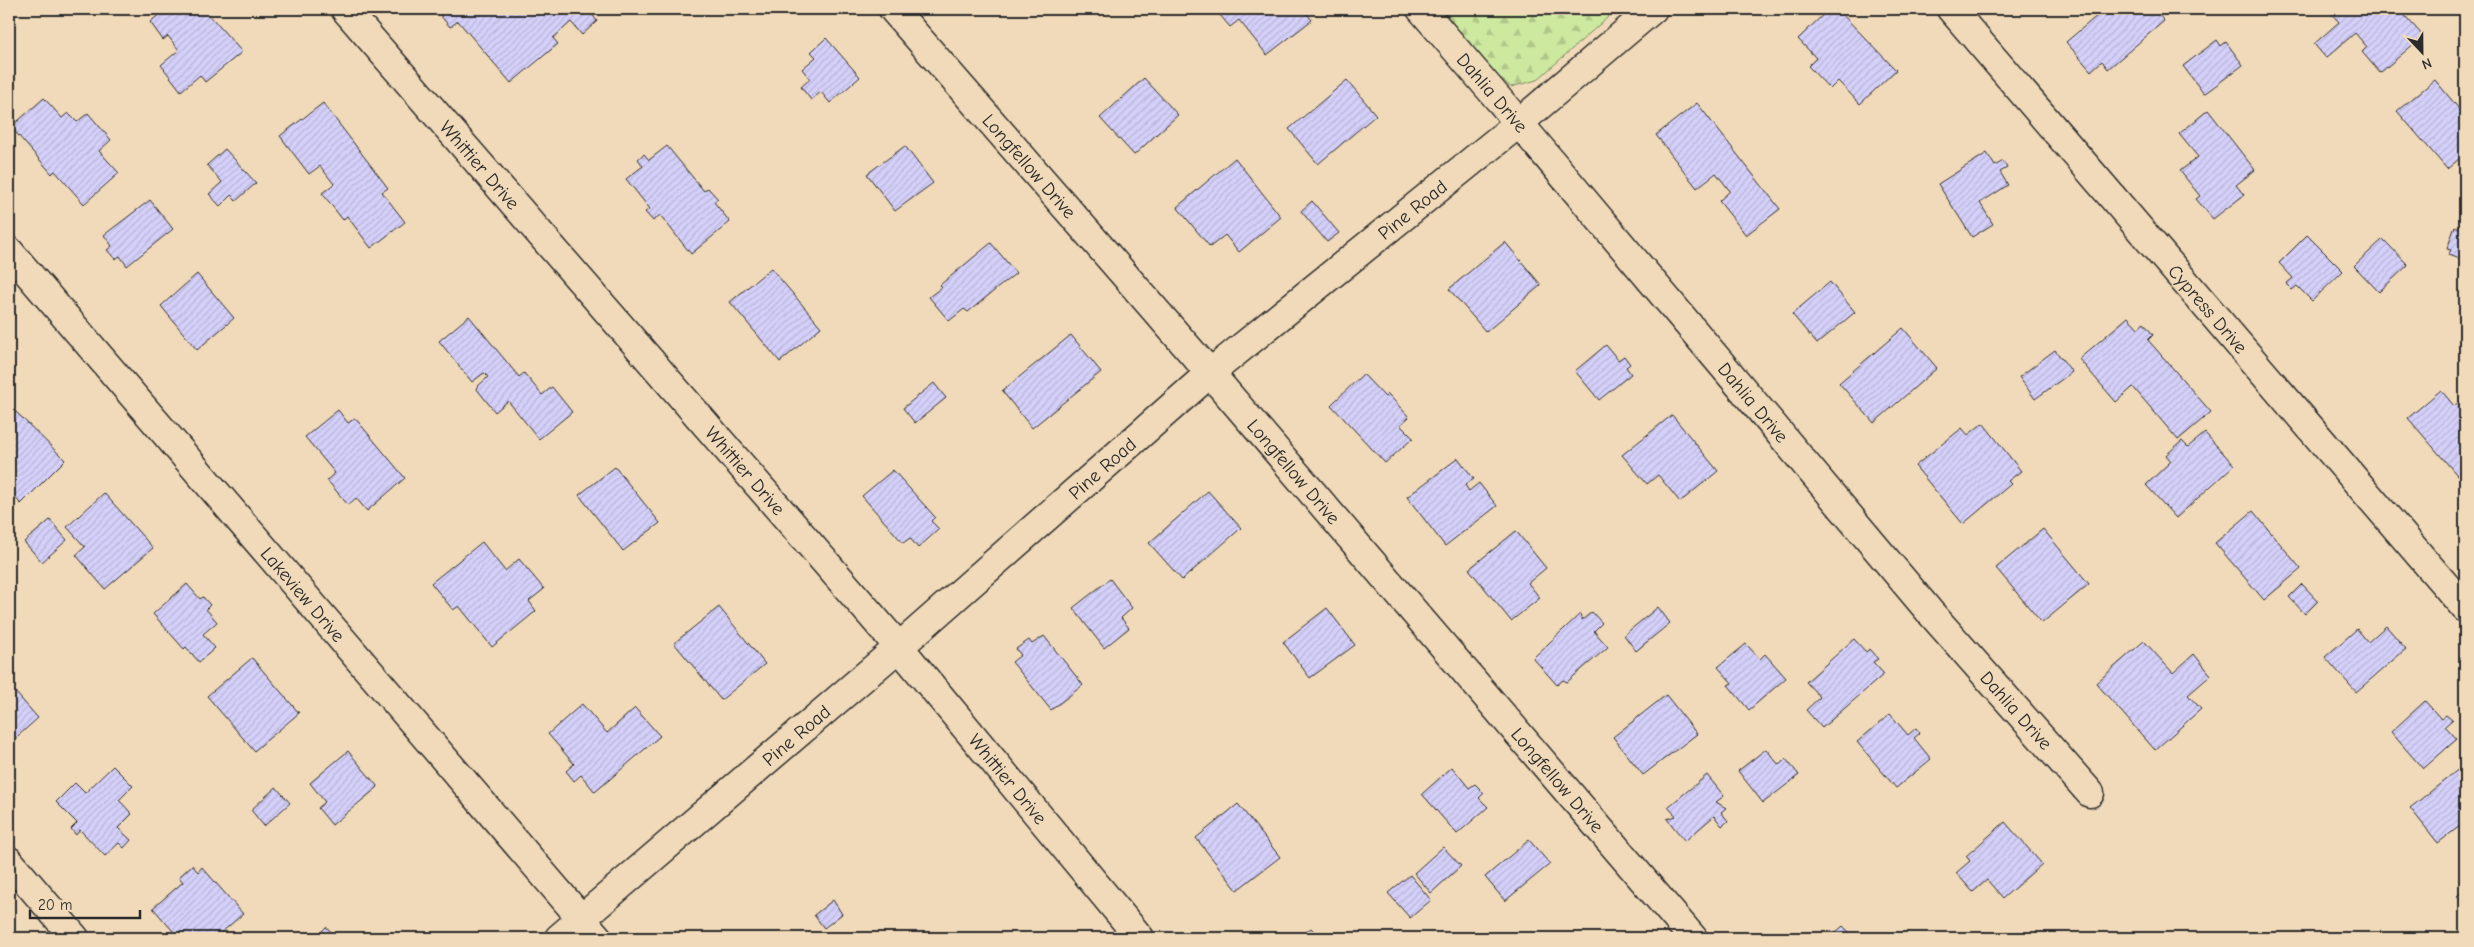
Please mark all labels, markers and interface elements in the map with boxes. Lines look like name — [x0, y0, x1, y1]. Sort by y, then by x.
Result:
north arrow — [2396, 28, 2446, 78]
street label: Dahlia Drive — [1452, 49, 1532, 137]
text: N — [2419, 54, 2434, 73]
street label: Longfellow Drive — [977, 110, 1080, 223]
street label: Whittier Drive — [435, 116, 524, 214]
street label: Pine Road — [1374, 176, 1452, 245]
street label: Cypress Drive — [2163, 260, 2252, 358]
street label: Dahlia Drive — [1713, 358, 1793, 447]
street label: Longfellow Drive — [1242, 415, 1344, 529]
street label: Whittier Drive — [700, 422, 789, 520]
street label: Pine Road — [1064, 433, 1141, 504]
street label: Lakeview Drive — [256, 543, 349, 647]
street label: Dahlia Drive — [1975, 667, 2056, 755]
street label: Pine Road — [758, 701, 835, 771]
street label: Longfellow Drive — [1506, 724, 1608, 838]
street label: Whittier Drive — [964, 730, 1051, 829]
scale bar — [30, 887, 140, 919]
text: 20 m — [38, 896, 72, 914]

